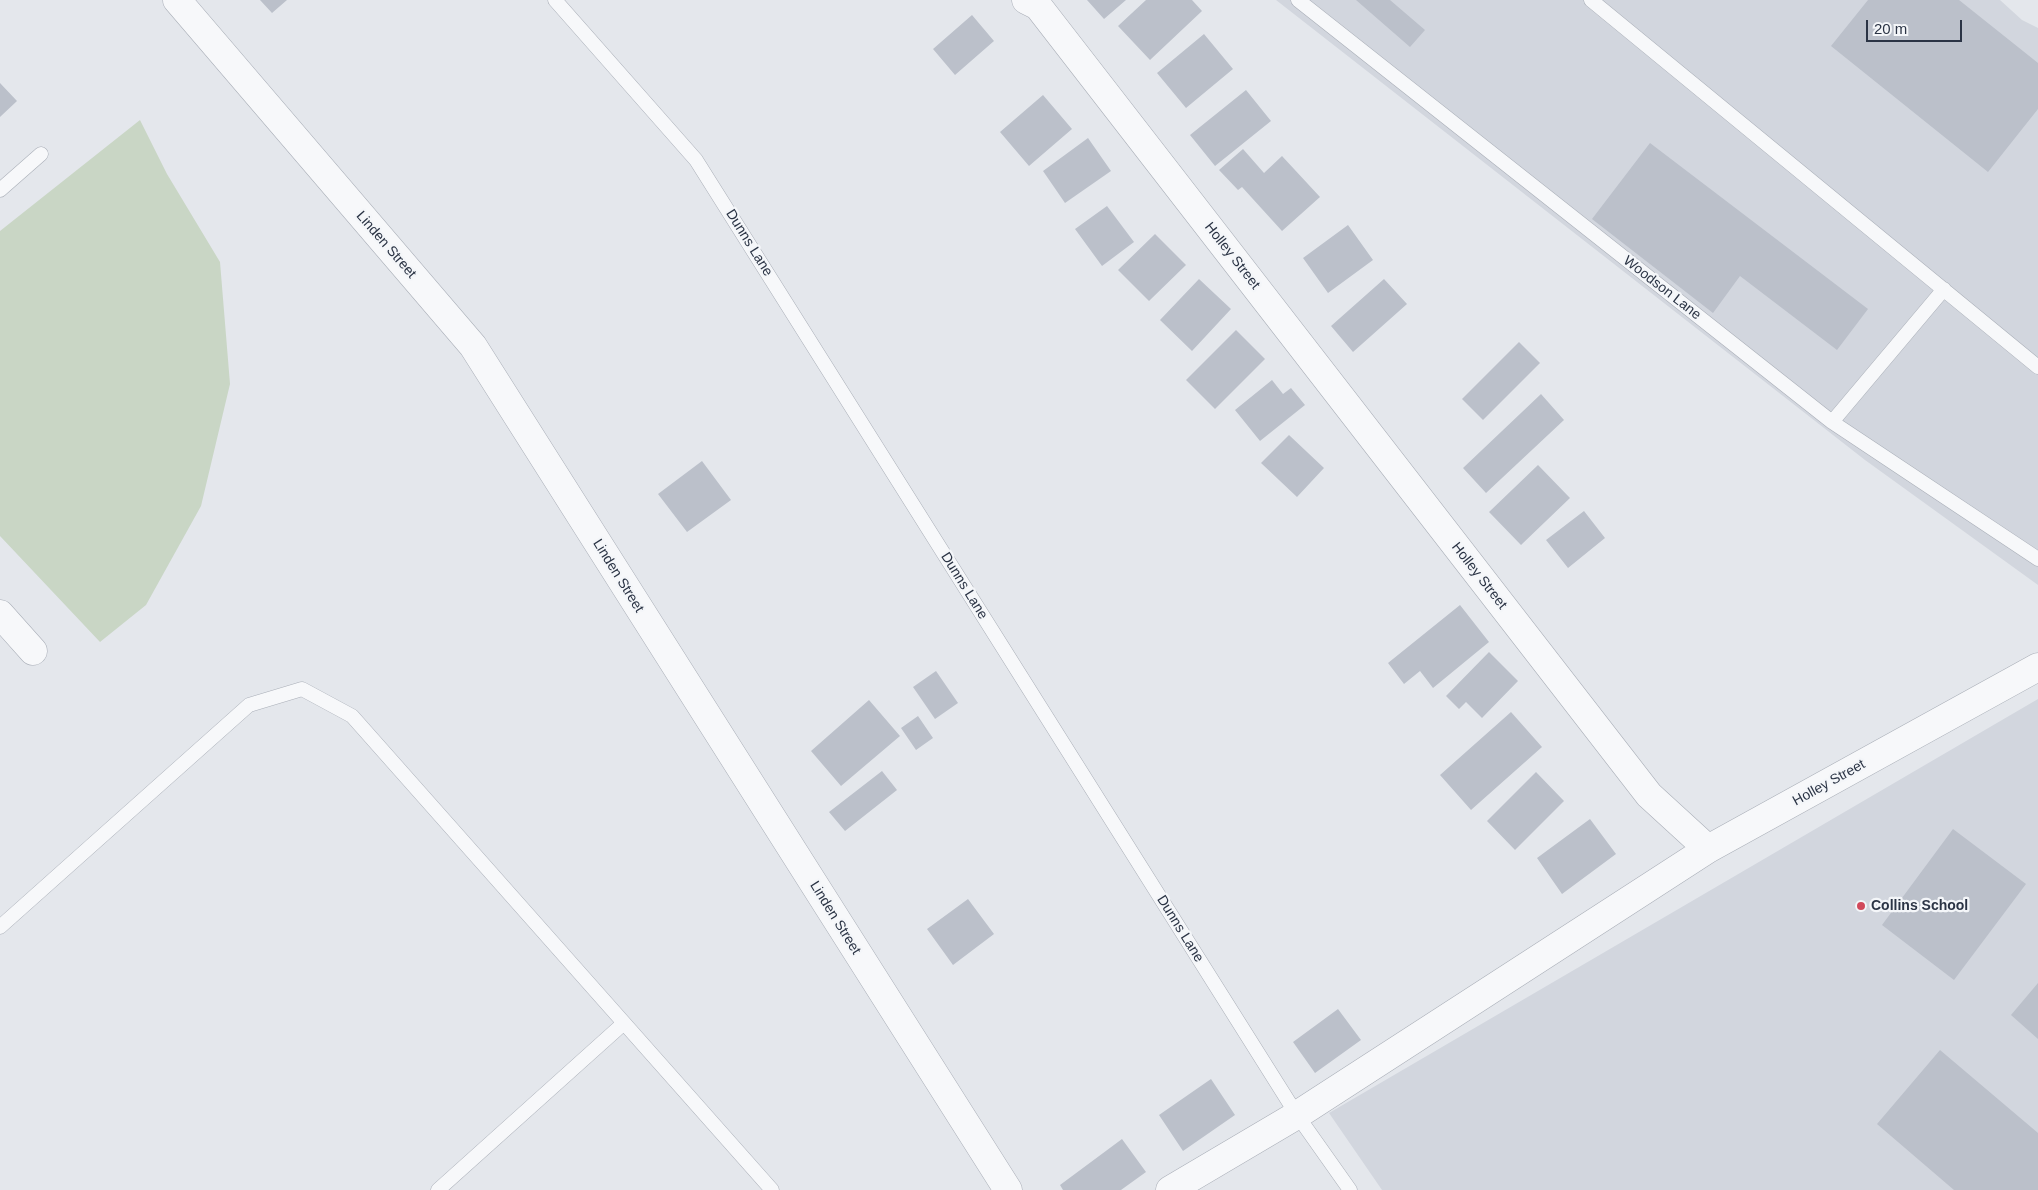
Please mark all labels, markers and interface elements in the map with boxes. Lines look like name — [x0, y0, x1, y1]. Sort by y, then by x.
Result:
scale bar — [1868, 10, 1964, 42]
text: 20 m — [1874, 20, 1907, 37]
street label: Dunns Lane — [722, 207, 776, 279]
street label: Linden Street — [352, 208, 420, 282]
street label: Holley Street — [1201, 219, 1263, 293]
street label: Woodson Lane — [1620, 252, 1704, 324]
street label: Linden Street — [589, 536, 647, 616]
street label: Holley Street — [1448, 539, 1510, 613]
street label: Dunns Lane — [937, 550, 991, 622]
street label: Holley Street — [1790, 756, 1868, 810]
street label: Linden Street — [806, 878, 864, 958]
street label: Dunns Lane — [1153, 893, 1207, 965]
place label: Collins School — [1871, 898, 1968, 914]
marker: Collins School — [1855, 900, 1867, 912]

